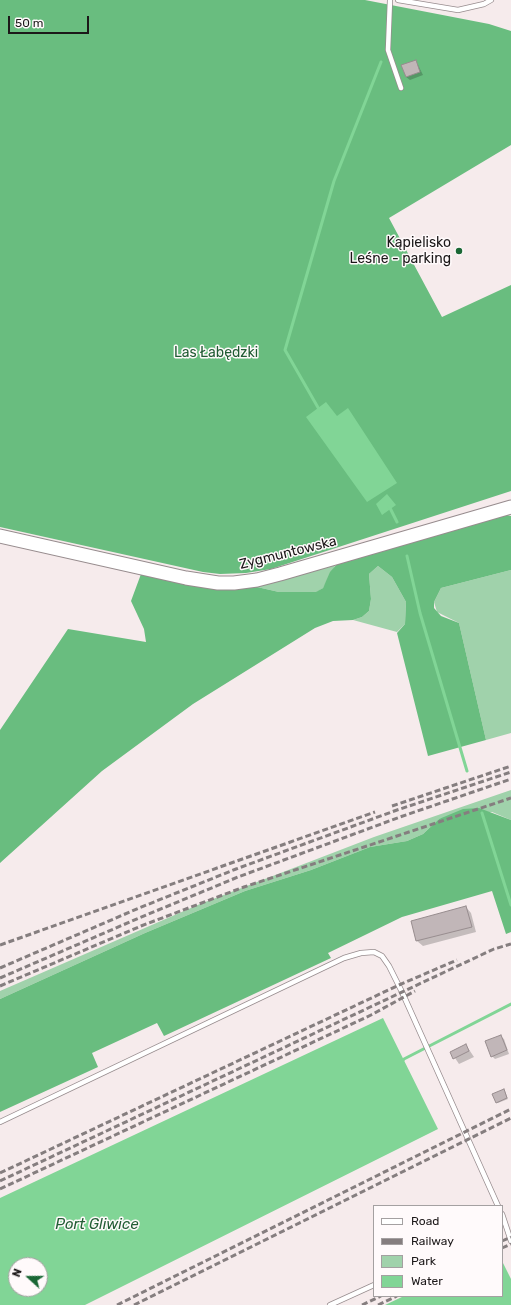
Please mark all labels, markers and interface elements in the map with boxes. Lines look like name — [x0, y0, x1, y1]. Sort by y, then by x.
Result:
scale bar — [10, 8, 91, 34]
text: 50 m — [15, 16, 43, 30]
place label: Kąpielisko Leśne - parking — [349, 235, 451, 268]
marker: Kąpielisko Leśne - parking — [454, 246, 464, 256]
park label: Las Łabędzki — [174, 345, 258, 361]
street label: Zygmuntowska — [238, 533, 338, 573]
legend — [373, 1205, 503, 1297]
text: Road — [411, 1214, 439, 1228]
water label: Port Gliwice — [55, 1216, 139, 1234]
text: Railway — [411, 1234, 454, 1248]
text: Park — [411, 1254, 436, 1268]
north arrow — [8, 1257, 48, 1297]
text: N — [10, 1267, 25, 1279]
text: Water — [411, 1274, 443, 1288]

